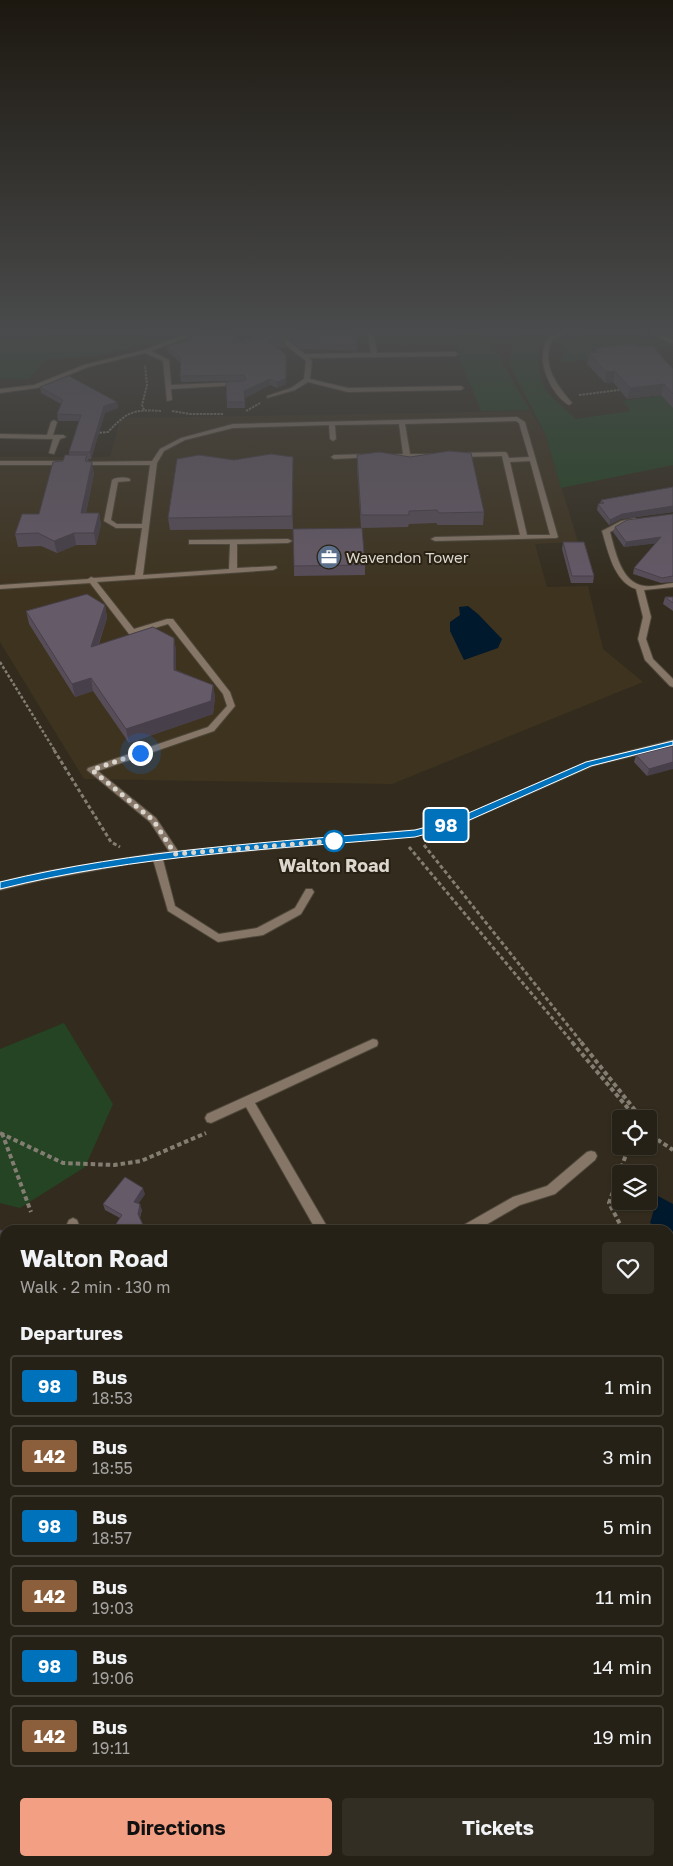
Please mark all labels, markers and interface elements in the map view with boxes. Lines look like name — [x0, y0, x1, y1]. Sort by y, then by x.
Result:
office icon: Wavendon Tower — [316, 544, 342, 570]
place label: Wavendon Tower — [346, 548, 469, 566]
your location — [128, 741, 153, 766]
line badge: 98 — [424, 809, 468, 841]
text: 98 — [435, 814, 457, 836]
marker: Walton Road — [323, 830, 345, 852]
place label: Walton Road — [278, 854, 390, 876]
map controls — [612, 1110, 657, 1210]
button: locate — [612, 1110, 657, 1155]
button: layers — [612, 1165, 657, 1210]
button: heart — [602, 1242, 654, 1294]
text: Walton Road — [20, 1243, 168, 1272]
text: Walk · 2 min · 130 m — [20, 1277, 170, 1297]
text: Departures — [20, 1321, 123, 1344]
text: Bus — [92, 1365, 127, 1388]
text: 98 — [38, 1375, 61, 1397]
text: 1 min — [604, 1375, 652, 1398]
text: 18:53 — [92, 1388, 133, 1408]
text: Bus — [92, 1435, 127, 1458]
text: 142 — [34, 1445, 65, 1467]
text: 3 min — [603, 1445, 652, 1468]
text: 18:55 — [92, 1458, 133, 1478]
text: Bus — [92, 1505, 127, 1528]
text: 98 — [38, 1515, 61, 1537]
text: 5 min — [603, 1515, 652, 1538]
text: 18:57 — [92, 1528, 132, 1548]
text: Bus — [92, 1575, 127, 1598]
text: 142 — [34, 1585, 65, 1607]
text: 11 min — [595, 1585, 652, 1608]
text: 19:03 — [92, 1598, 134, 1618]
text: Bus — [92, 1645, 127, 1668]
text: 98 — [38, 1655, 61, 1677]
text: 14 min — [593, 1655, 652, 1678]
text: 19:06 — [92, 1668, 134, 1688]
text: Bus — [92, 1715, 127, 1738]
text: 142 — [34, 1725, 65, 1747]
text: 19 min — [593, 1725, 652, 1748]
text: 19:11 — [92, 1738, 130, 1758]
button: Directions — [20, 1798, 332, 1856]
button: Tickets — [342, 1798, 654, 1856]

